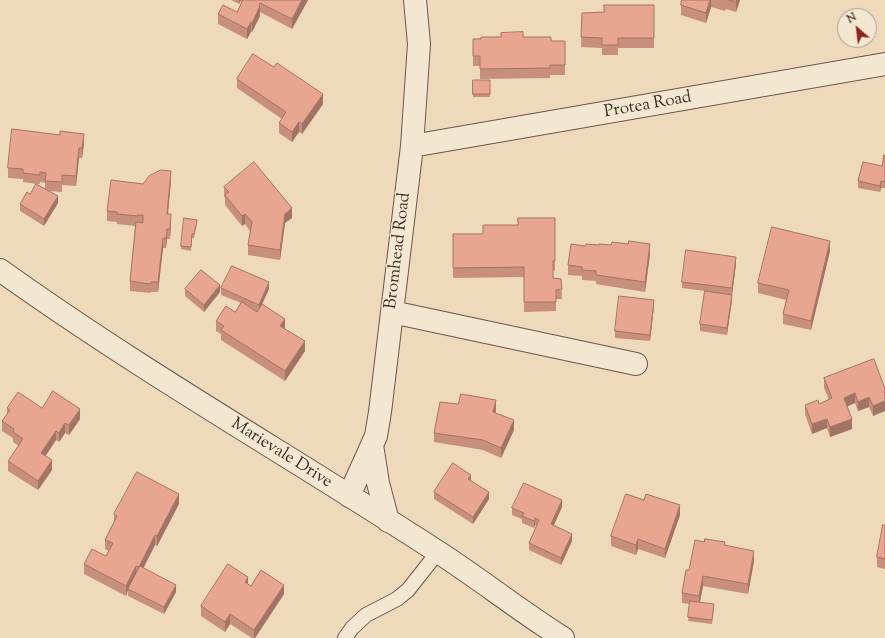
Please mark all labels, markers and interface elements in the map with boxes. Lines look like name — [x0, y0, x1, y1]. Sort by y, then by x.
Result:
north arrow — [837, 8, 877, 48]
text: N — [844, 9, 859, 27]
street label: Protea Road — [603, 88, 693, 124]
street label: Bromhead Road — [382, 192, 416, 310]
street label: Marievale Drive — [227, 415, 335, 493]

